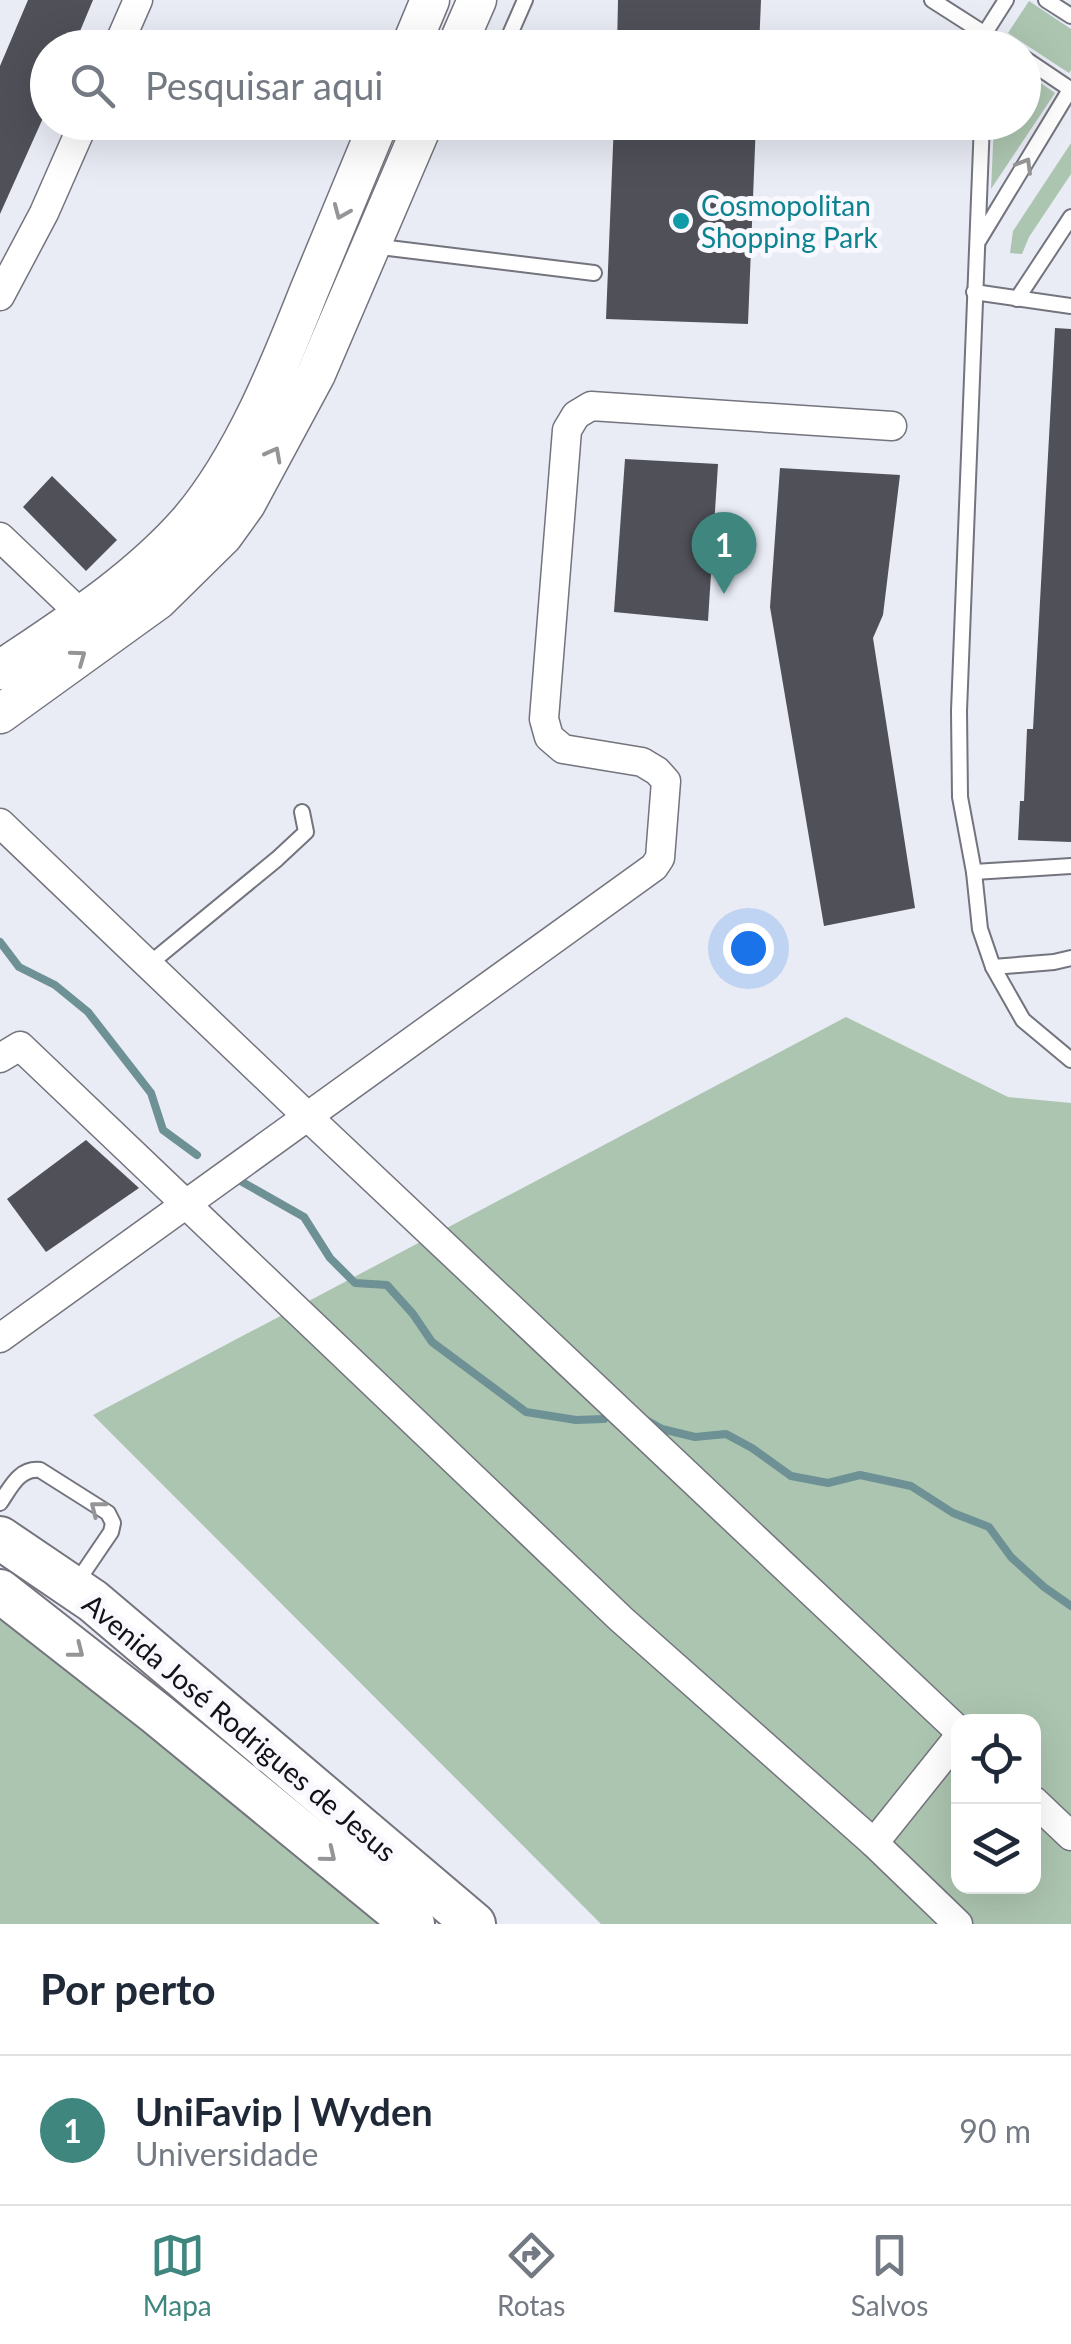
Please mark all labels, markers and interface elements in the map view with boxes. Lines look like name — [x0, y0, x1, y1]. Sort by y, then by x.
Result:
search box — [30, 30, 1041, 140]
icon: search — [65, 58, 120, 113]
text: Pesquisar aqui — [145, 62, 384, 108]
one-way arrow — [1012, 158, 1031, 176]
place label: Cosmopolitan Shopping Park — [701, 188, 878, 254]
one-way arrow — [333, 202, 353, 220]
marker: Cosmopolitan Shopping Park — [670, 210, 692, 232]
one-way arrow — [262, 446, 281, 464]
pin: 1 — [692, 512, 756, 594]
one-way arrow — [68, 651, 86, 669]
your location — [723, 923, 774, 974]
one-way arrow — [91, 1503, 109, 1520]
street label: Avenida José Rodrigues de Jesus — [76, 1586, 404, 1868]
one-way arrow — [65, 1639, 83, 1657]
map controls — [951, 1714, 1041, 1894]
button: locate — [951, 1714, 1041, 1804]
button: layers — [951, 1804, 1041, 1894]
one-way arrow — [318, 1844, 336, 1862]
text: Por perto — [40, 1964, 216, 2014]
text: UniFavip | Wyden — [135, 2088, 433, 2134]
text: 1 — [63, 2111, 82, 2150]
text: 90 m — [959, 2111, 1031, 2150]
text: Universidade — [135, 2134, 318, 2173]
tab: Mapa — [143, 2228, 212, 2322]
tab: Rotas — [497, 2228, 565, 2322]
tab: Salvos — [851, 2228, 928, 2322]

